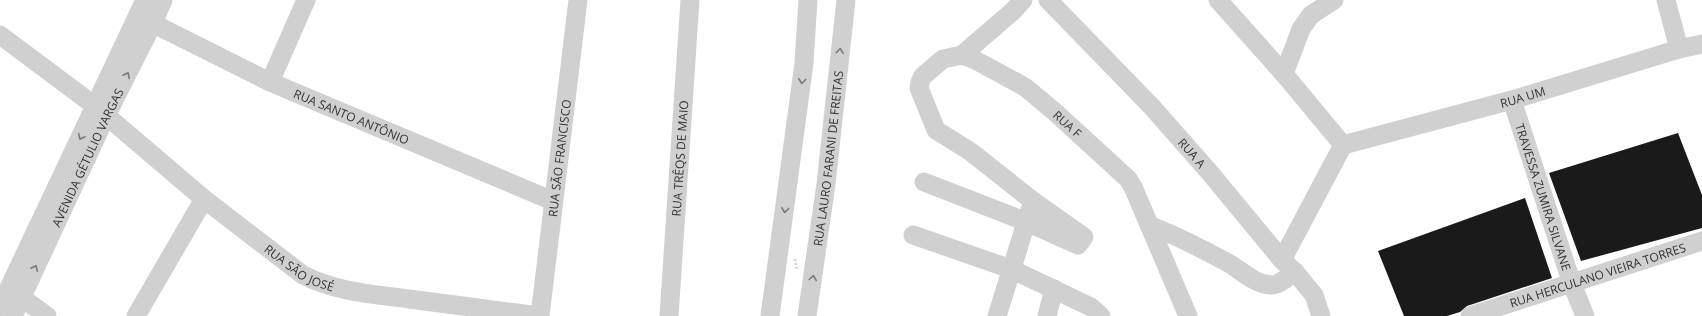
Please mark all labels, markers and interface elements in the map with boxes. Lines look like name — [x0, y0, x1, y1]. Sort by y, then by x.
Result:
one-way arrow — [835, 48, 844, 54]
street label: RUA LAURO FARANI DE FREITAS — [809, 70, 847, 247]
one-way arrow — [122, 71, 130, 79]
one-way arrow — [798, 78, 807, 84]
street label: RUA UM — [1498, 82, 1547, 111]
street label: RUA SANTO ANTÔNIO — [291, 84, 412, 148]
street label: AVENIDA GÉTULIO VARGAS — [47, 85, 127, 229]
street label: RUA SÃO FRANCISCO — [543, 98, 574, 218]
street label: RUA TRÊQS DE MAIO — [667, 100, 692, 217]
street label: RUA F — [1050, 106, 1086, 141]
street label: TRAVESSA ZUMIRA SILVANE — [1512, 121, 1576, 273]
one-way arrow — [78, 132, 86, 140]
street label: RUA A — [1174, 134, 1210, 171]
one-way arrow — [781, 207, 790, 213]
street label: RUA HERCULANO VIEIRA TORRES — [1507, 238, 1688, 311]
street label: RUA SÃO JOSÉ — [261, 240, 336, 295]
one-way arrow — [30, 264, 38, 272]
one-way arrow — [809, 275, 818, 281]

